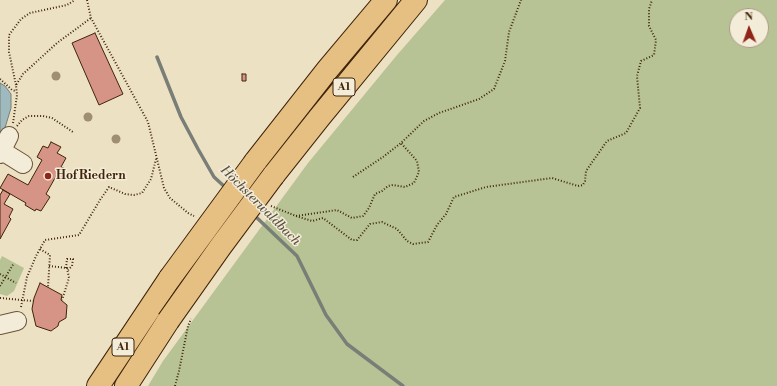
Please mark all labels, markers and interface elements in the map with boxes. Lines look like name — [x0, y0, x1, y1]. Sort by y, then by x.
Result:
north arrow — [729, 8, 769, 48]
text: N — [744, 10, 753, 24]
road number: A1 — [333, 78, 355, 96]
water label: Höchsterwaldbach — [217, 163, 303, 249]
place label: Hof Riedern — [56, 169, 126, 183]
marker: Hof Riedern — [43, 171, 53, 181]
road number: A1 — [112, 338, 134, 356]

